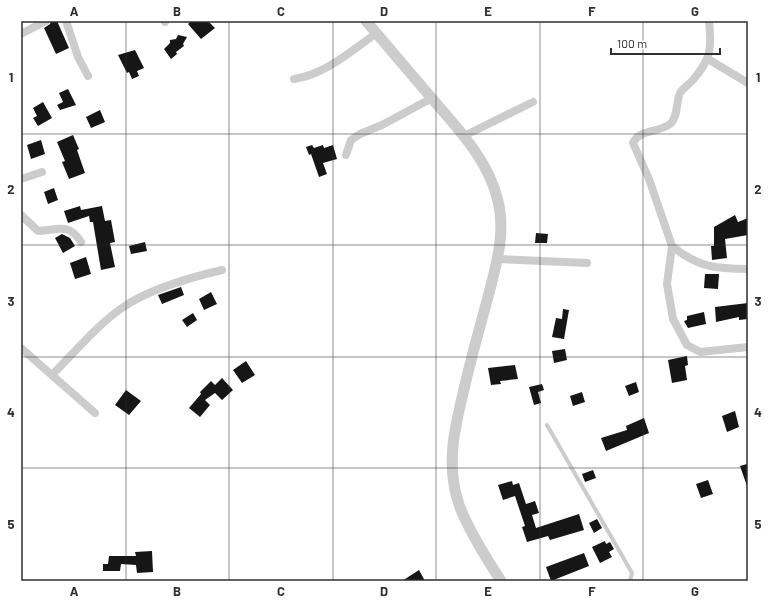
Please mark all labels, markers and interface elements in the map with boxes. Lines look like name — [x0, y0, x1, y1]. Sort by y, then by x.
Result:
text: A — [70, 3, 79, 19]
text: B — [173, 3, 181, 19]
text: C — [277, 3, 285, 19]
text: D — [380, 3, 388, 19]
text: E — [484, 3, 492, 19]
text: F — [588, 3, 596, 19]
text: G — [691, 3, 699, 19]
scale bar — [611, 30, 720, 56]
text: 100 m — [617, 36, 647, 50]
text: 1 — [9, 69, 13, 85]
text: 1 — [756, 69, 760, 85]
text: 2 — [7, 181, 15, 197]
text: 2 — [754, 181, 762, 197]
text: 3 — [7, 293, 15, 309]
text: 3 — [754, 293, 762, 309]
text: 4 — [7, 404, 15, 420]
text: 4 — [754, 404, 762, 420]
text: 5 — [7, 516, 15, 532]
text: 5 — [754, 516, 762, 532]
text: A — [70, 583, 79, 599]
text: B — [173, 583, 181, 599]
text: C — [277, 583, 285, 599]
text: D — [380, 583, 388, 599]
text: E — [484, 583, 492, 599]
text: F — [588, 583, 596, 599]
text: G — [691, 583, 699, 599]

